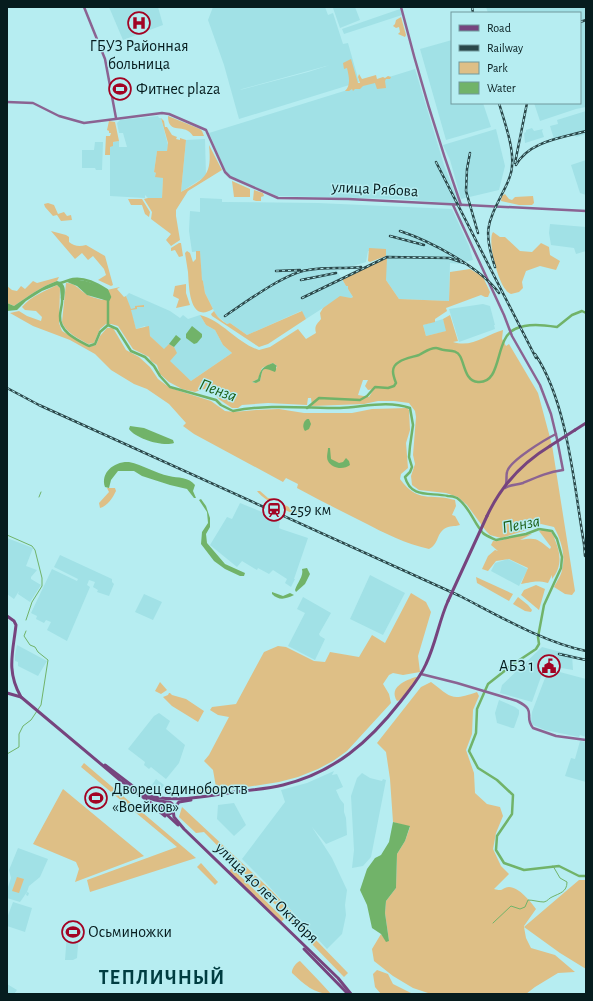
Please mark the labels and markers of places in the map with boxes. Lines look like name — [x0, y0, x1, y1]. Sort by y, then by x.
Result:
hospital icon: ГБУЗ Районная больница — [126, 10, 152, 36]
place label: ГБУЗ Районная больница — [89, 38, 189, 72]
sports icon: Фитнес plaza — [107, 76, 133, 102]
place label: Фитнес plaza — [136, 81, 220, 97]
station icon: 259 км — [261, 497, 287, 523]
place label: 259 км — [290, 502, 331, 518]
public building icon: АБЗ 1 — [536, 653, 562, 679]
place label: АБЗ 1 — [499, 658, 534, 674]
place label: Дворец единоборств «Воейков» — [112, 781, 248, 815]
sports icon: Дворец единоборств «Воейков» — [83, 785, 109, 811]
sports icon: Осьминожки — [60, 919, 86, 945]
place label: Осьминожки — [88, 924, 172, 940]

